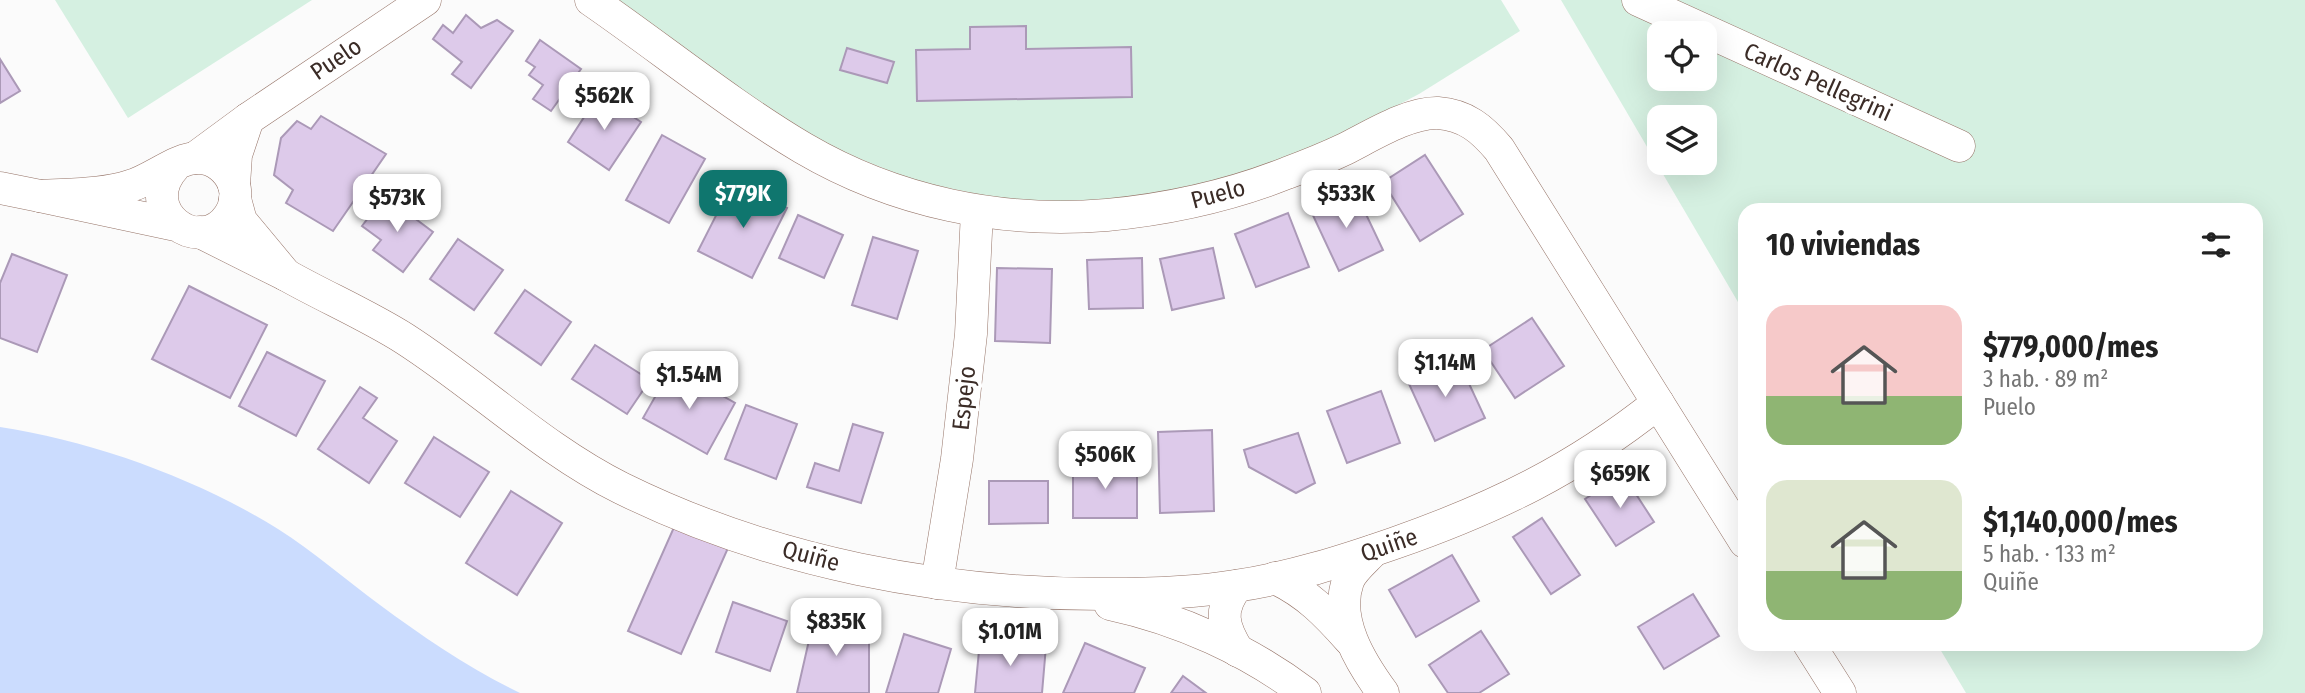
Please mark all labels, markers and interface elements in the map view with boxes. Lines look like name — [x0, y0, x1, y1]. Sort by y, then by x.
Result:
map controls — [1647, 21, 1717, 175]
button: locate — [1647, 21, 1717, 91]
street label: Puelo — [305, 32, 367, 86]
street label: Carlos Pellegrini — [1740, 37, 1896, 127]
pin: $562K — [555, 72, 653, 132]
text: $562K — [575, 81, 633, 109]
button: layers — [1647, 105, 1717, 175]
pin: $779K — [694, 170, 792, 230]
pin: $533K — [1297, 170, 1395, 230]
street label: Puelo — [1188, 173, 1248, 215]
pin: $573K — [348, 174, 446, 234]
text: $779K — [715, 179, 771, 207]
text: $533K — [1317, 179, 1375, 207]
text: $573K — [369, 183, 425, 211]
icon: filters — [2197, 226, 2235, 264]
text: 10 viviendas — [1766, 227, 1920, 263]
text: $779,000/mes — [1983, 329, 2158, 365]
icon: home — [1822, 333, 1906, 417]
pin: $1.14M — [1388, 340, 1502, 399]
text: $1.14M — [1414, 348, 1476, 376]
pin: $1.54M — [632, 352, 746, 411]
text: $1.54M — [656, 360, 722, 388]
street label: Espejo — [947, 364, 981, 432]
text: 3 hab. · 89 m² — [1983, 365, 2108, 393]
text: Puelo — [1983, 393, 2036, 421]
pin: $506K — [1056, 432, 1154, 491]
text: $506K — [1075, 440, 1135, 468]
pin: $659K — [1571, 450, 1669, 510]
text: $659K — [1590, 459, 1650, 487]
text: $1,140,000/mes — [1983, 504, 2178, 540]
icon: home — [1822, 508, 1906, 592]
street label: Quiñe — [1357, 522, 1421, 568]
street label: Quiñe — [779, 535, 843, 577]
text: 5 hab. · 133 m² — [1983, 540, 2116, 568]
text: Quiñe — [1983, 568, 2039, 596]
pin: $835K — [787, 598, 885, 658]
text: $835K — [806, 607, 866, 635]
pin: $1.01M — [953, 608, 1067, 668]
text: $1.01M — [978, 617, 1042, 645]

